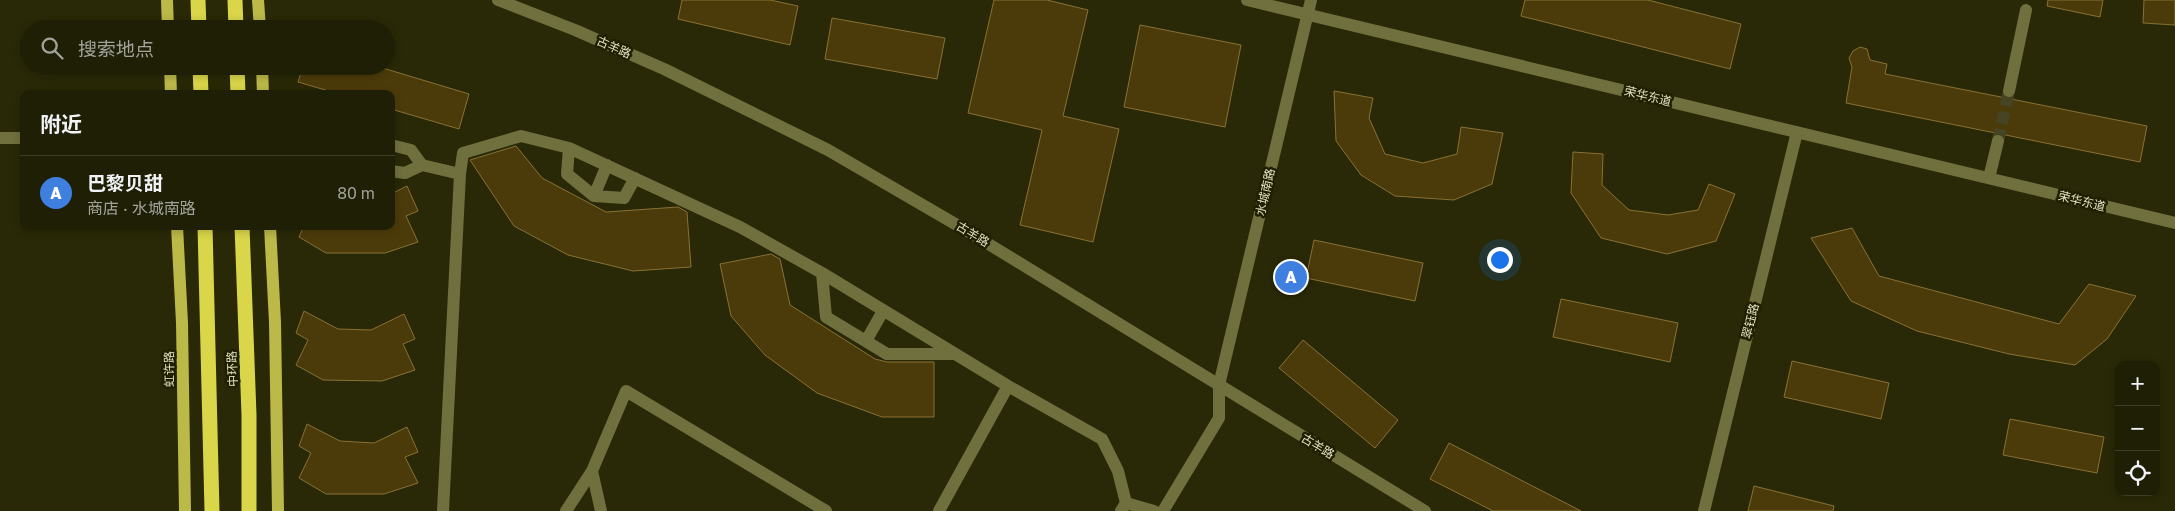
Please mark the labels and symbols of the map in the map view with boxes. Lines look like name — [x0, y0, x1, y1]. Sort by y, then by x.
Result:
street label: 古羊路 — [594, 33, 634, 61]
street label: 荣华东道 — [1623, 83, 1673, 109]
street label: 水城南路 — [1252, 167, 1278, 217]
street label: 荣华东道 — [2057, 188, 2107, 214]
street label: 古羊路 — [954, 218, 992, 250]
your location — [1487, 247, 1513, 273]
pin: A — [1275, 258, 1307, 296]
street label: 翠钰路 — [1738, 302, 1762, 340]
street label: 虹许路 — [161, 351, 177, 387]
street label: 中环路 — [224, 351, 240, 387]
street label: 古羊路 — [1299, 430, 1337, 462]

